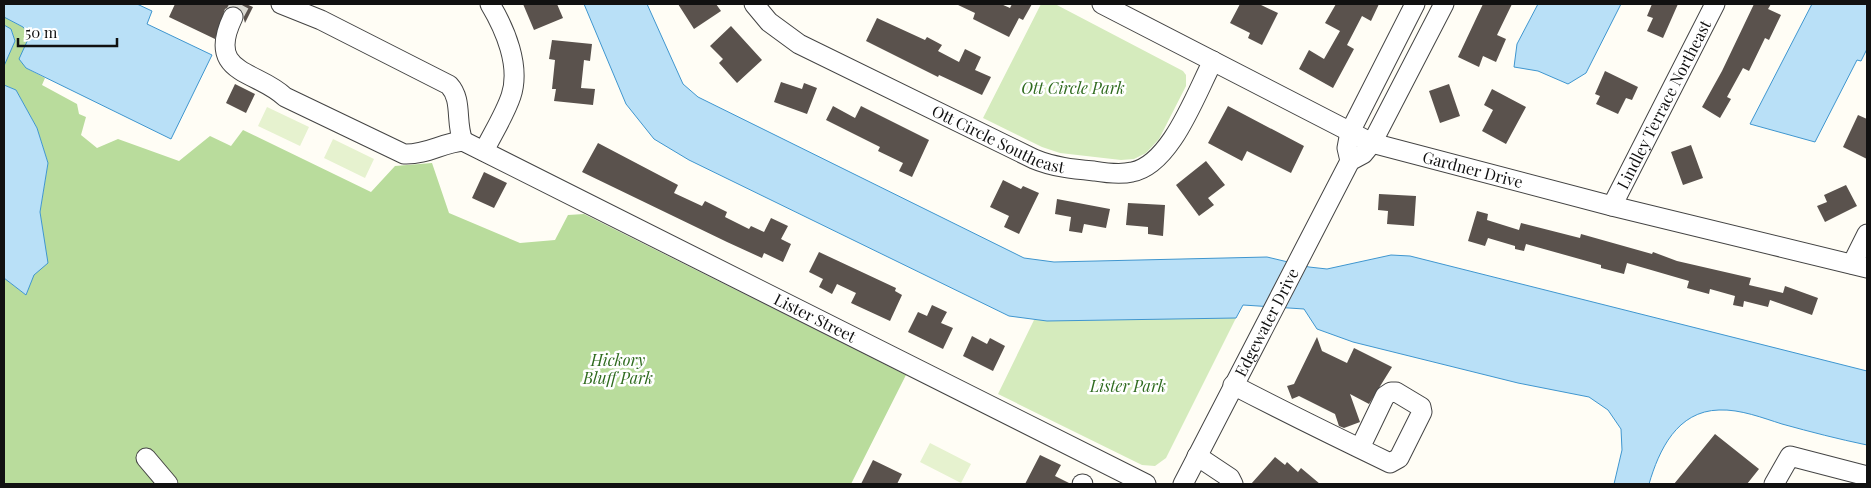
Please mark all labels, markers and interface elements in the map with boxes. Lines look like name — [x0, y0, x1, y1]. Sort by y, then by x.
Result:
scale bar — [18, 15, 116, 47]
street label: Lindley Terrace Northeast — [1612, 16, 1715, 192]
text: 50 m — [25, 22, 58, 42]
park label: Ott Circle Park — [1021, 77, 1125, 98]
street label: Ott Circle Southeast — [929, 100, 1067, 177]
street label: Gardner Drive — [1421, 146, 1525, 192]
street label: Edgewater Drive — [1229, 264, 1303, 380]
street label: Lister Street — [771, 288, 860, 347]
park label: Hickory Bluff Park — [582, 349, 653, 388]
park label: Lister Park — [1089, 375, 1166, 396]

